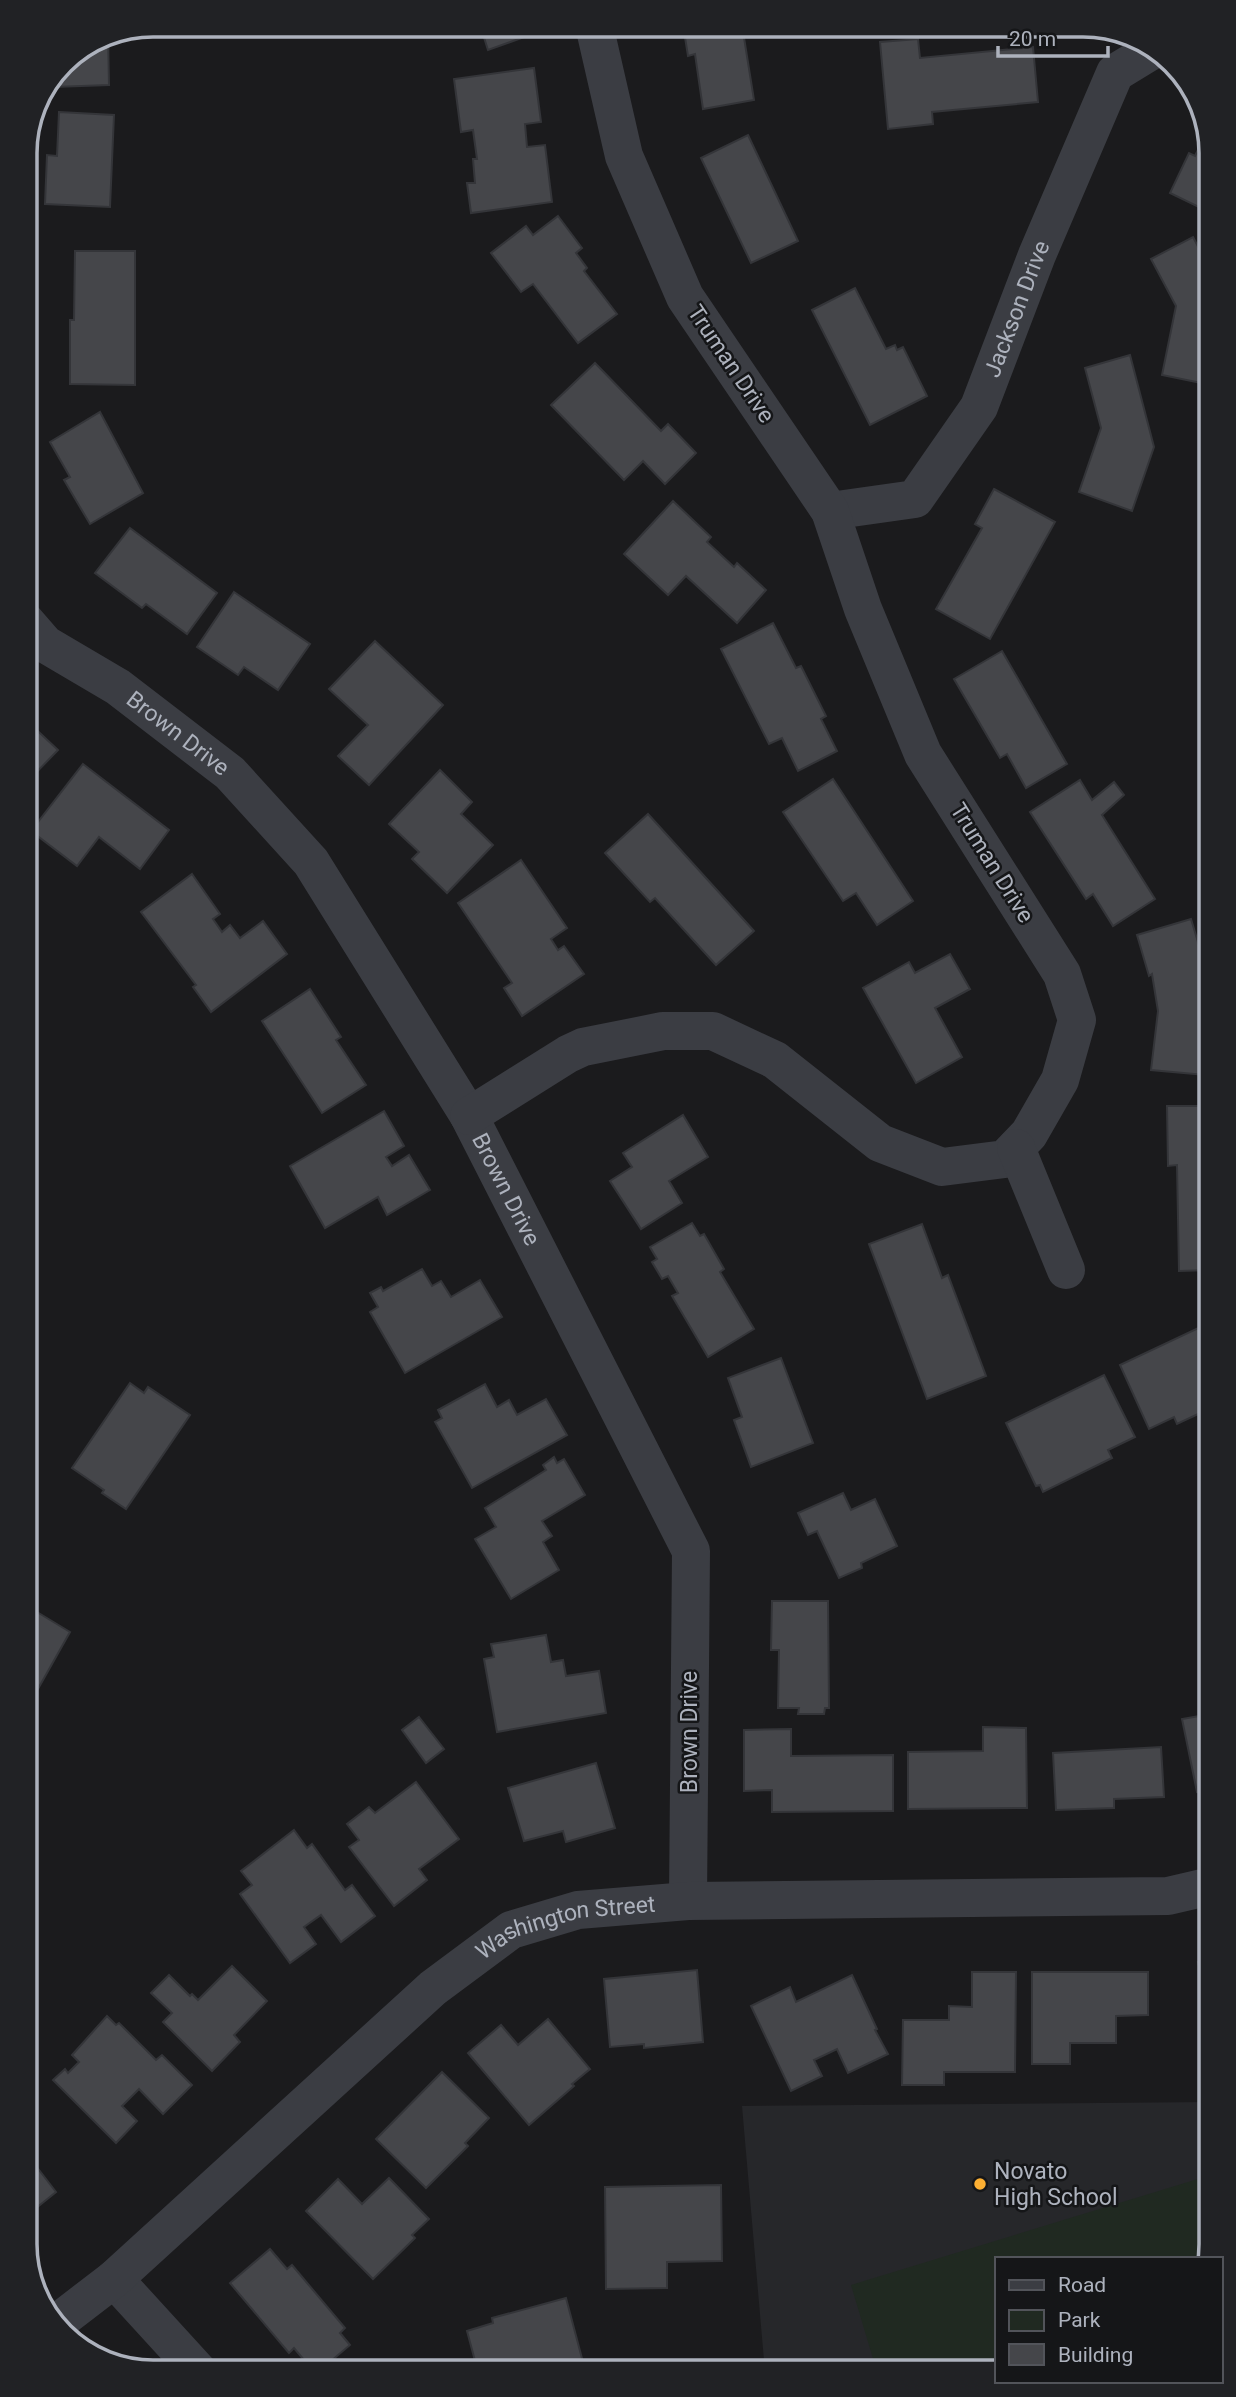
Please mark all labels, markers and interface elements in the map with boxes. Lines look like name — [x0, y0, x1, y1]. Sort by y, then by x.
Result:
scale bar — [998, 14, 1108, 58]
text: 20 m — [1009, 27, 1056, 51]
street label: Jackson Drive — [978, 236, 1055, 381]
street label: Truman Drive — [682, 300, 780, 428]
street label: Brown Drive — [121, 685, 235, 781]
street label: Truman Drive — [944, 798, 1040, 928]
street label: Brown Drive — [466, 1128, 546, 1250]
street label: Brown Drive — [676, 1671, 703, 1793]
street label: Washington Street — [470, 1890, 656, 1965]
place label: Novato High School — [994, 2158, 1117, 2211]
marker: Novato High School — [972, 2176, 988, 2192]
legend — [995, 2257, 1222, 2383]
text: Road — [1058, 2273, 1106, 2297]
text: Park — [1058, 2308, 1101, 2332]
text: Building — [1058, 2343, 1133, 2367]

